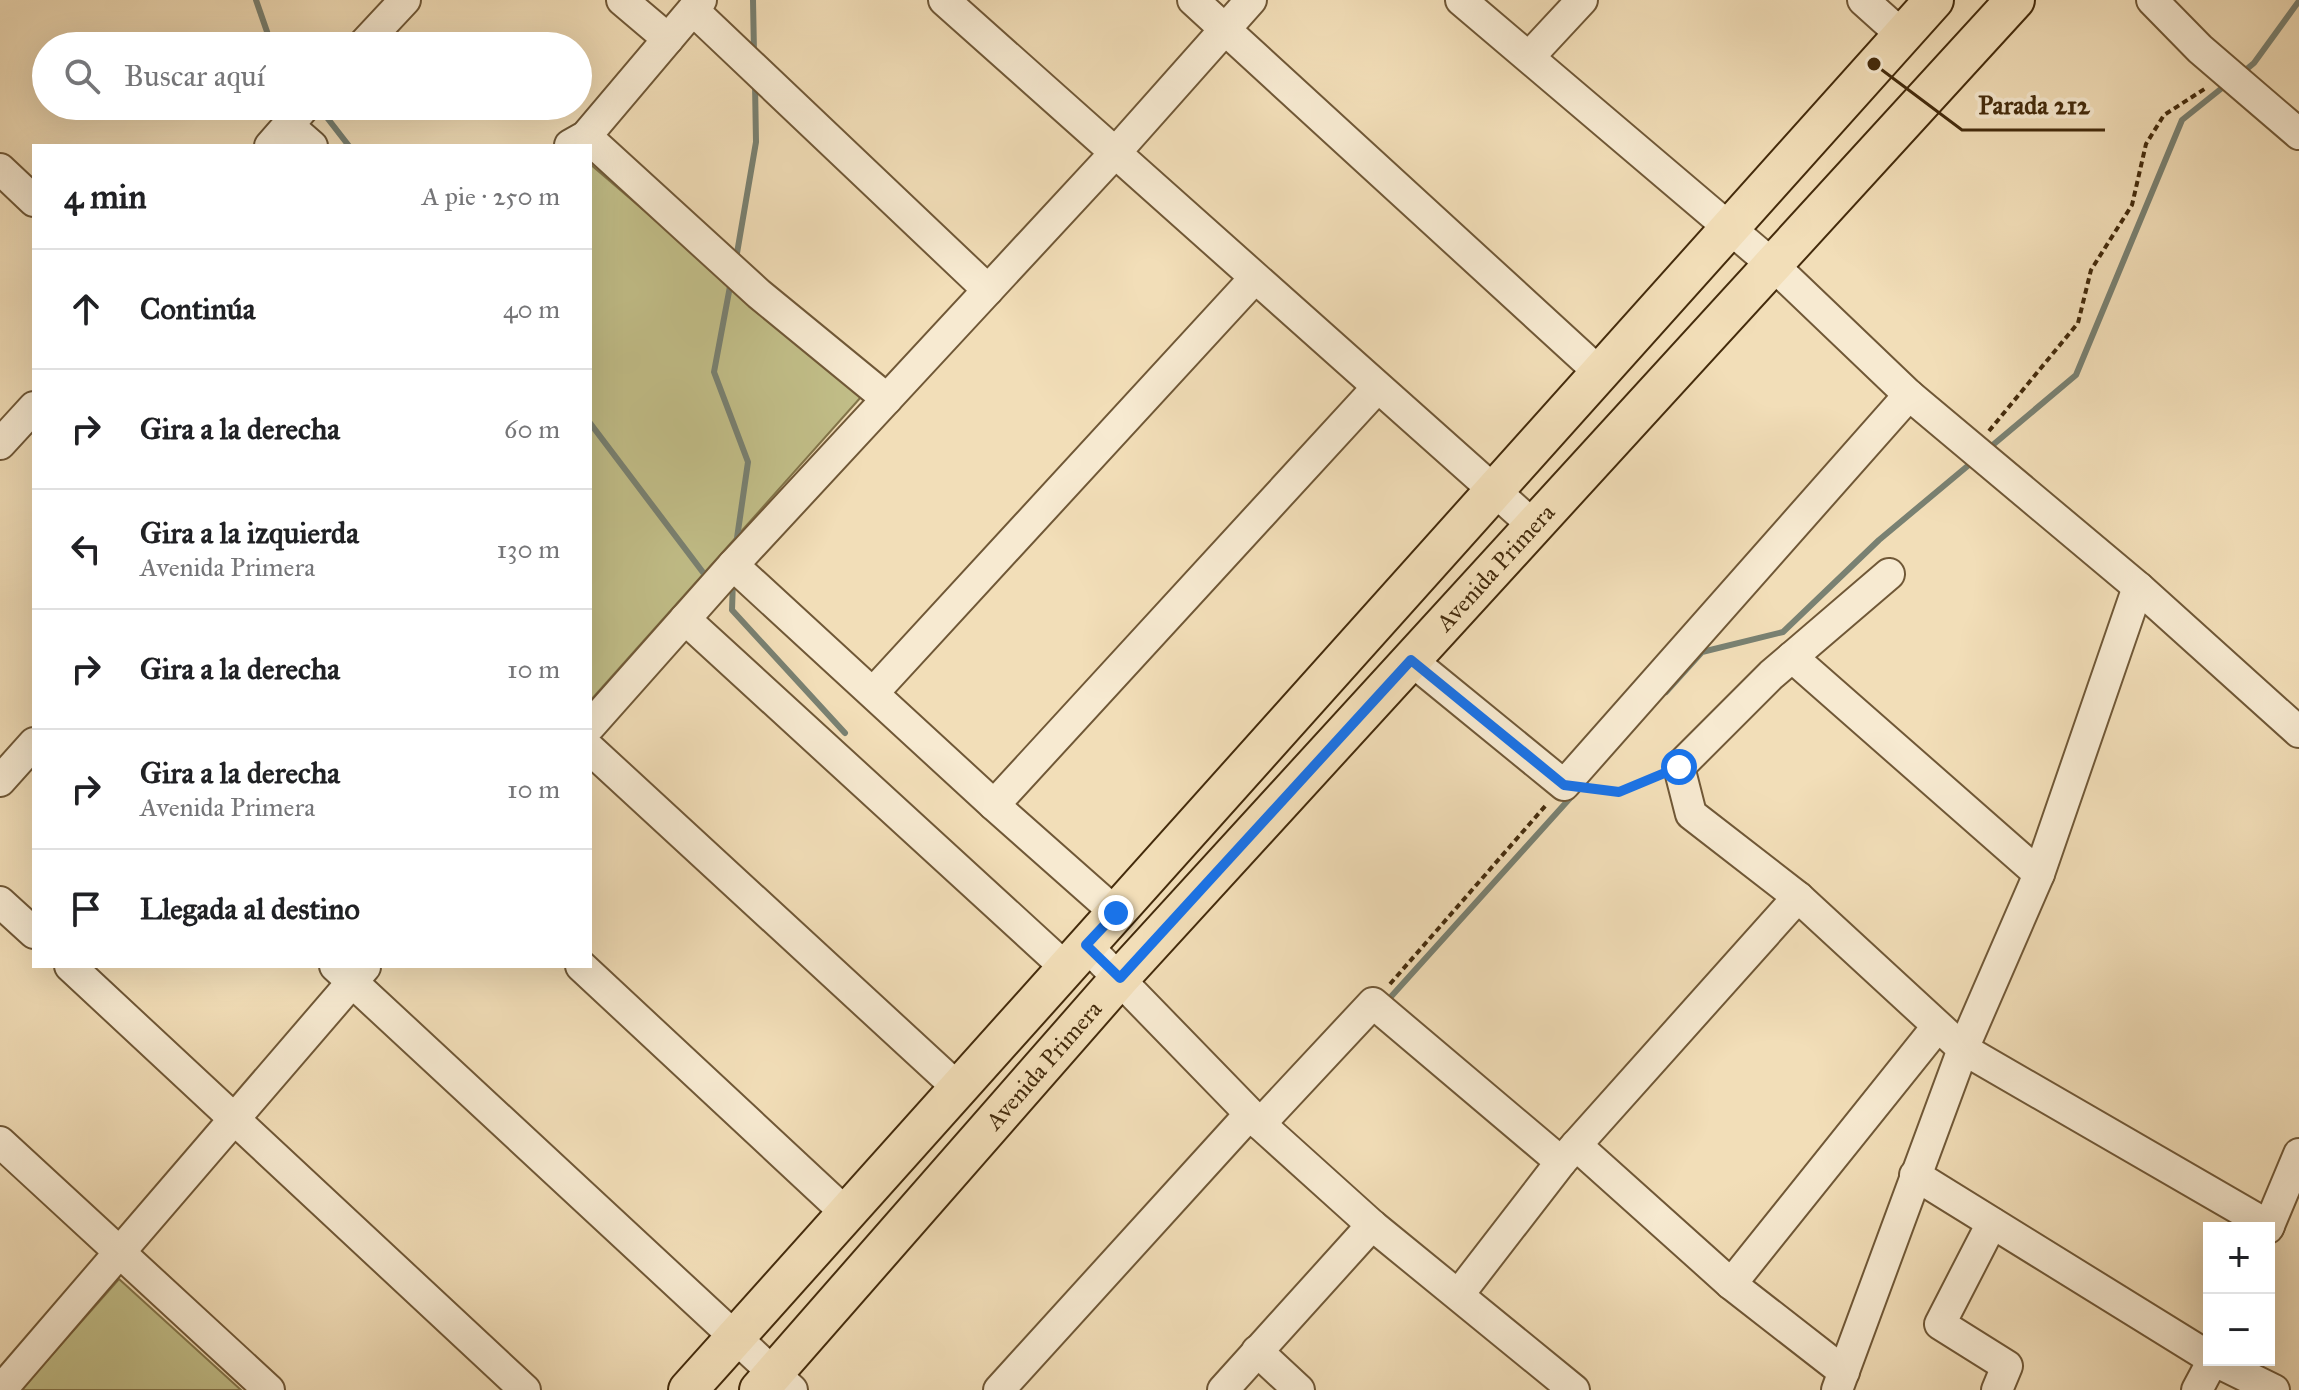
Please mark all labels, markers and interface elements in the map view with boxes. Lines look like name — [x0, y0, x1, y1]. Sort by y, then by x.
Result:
search box — [32, 32, 592, 120]
icon: search — [60, 54, 104, 98]
text: Buscar aquí — [124, 58, 265, 94]
callout: Parada 212 — [1962, 80, 2105, 130]
text: Parada 212 — [1978, 89, 2091, 121]
text: 4 min — [64, 176, 147, 217]
text: A pie · 250 m — [422, 180, 560, 212]
icon: ahead — [64, 287, 108, 331]
text: Continúa — [140, 291, 256, 327]
text: 40 m — [503, 293, 560, 325]
icon: right — [64, 407, 108, 451]
text: Gira a la derecha — [140, 411, 340, 447]
text: 60 m — [504, 413, 560, 445]
street label: Avenida Primera — [1429, 497, 1562, 638]
text: Gira a la izquierda — [140, 515, 359, 551]
icon: left — [64, 527, 108, 571]
text: 130 m — [497, 533, 560, 565]
text: Avenida Primera — [140, 551, 315, 583]
icon: right — [64, 647, 108, 691]
text: Gira a la derecha — [140, 651, 340, 687]
text: 10 m — [507, 653, 560, 685]
route start — [1661, 749, 1697, 785]
text: Gira a la derecha — [140, 755, 340, 791]
icon: right — [64, 767, 108, 811]
text: 10 m — [507, 773, 560, 805]
text: Avenida Primera — [140, 791, 315, 823]
icon: arrive — [64, 887, 108, 931]
text: Llegada al destino — [140, 891, 360, 927]
route end — [1098, 895, 1134, 931]
street label: Avenida Primera — [978, 994, 1109, 1137]
map controls — [2203, 1222, 2275, 1366]
button: + — [2203, 1222, 2275, 1294]
button: − — [2203, 1294, 2275, 1366]

